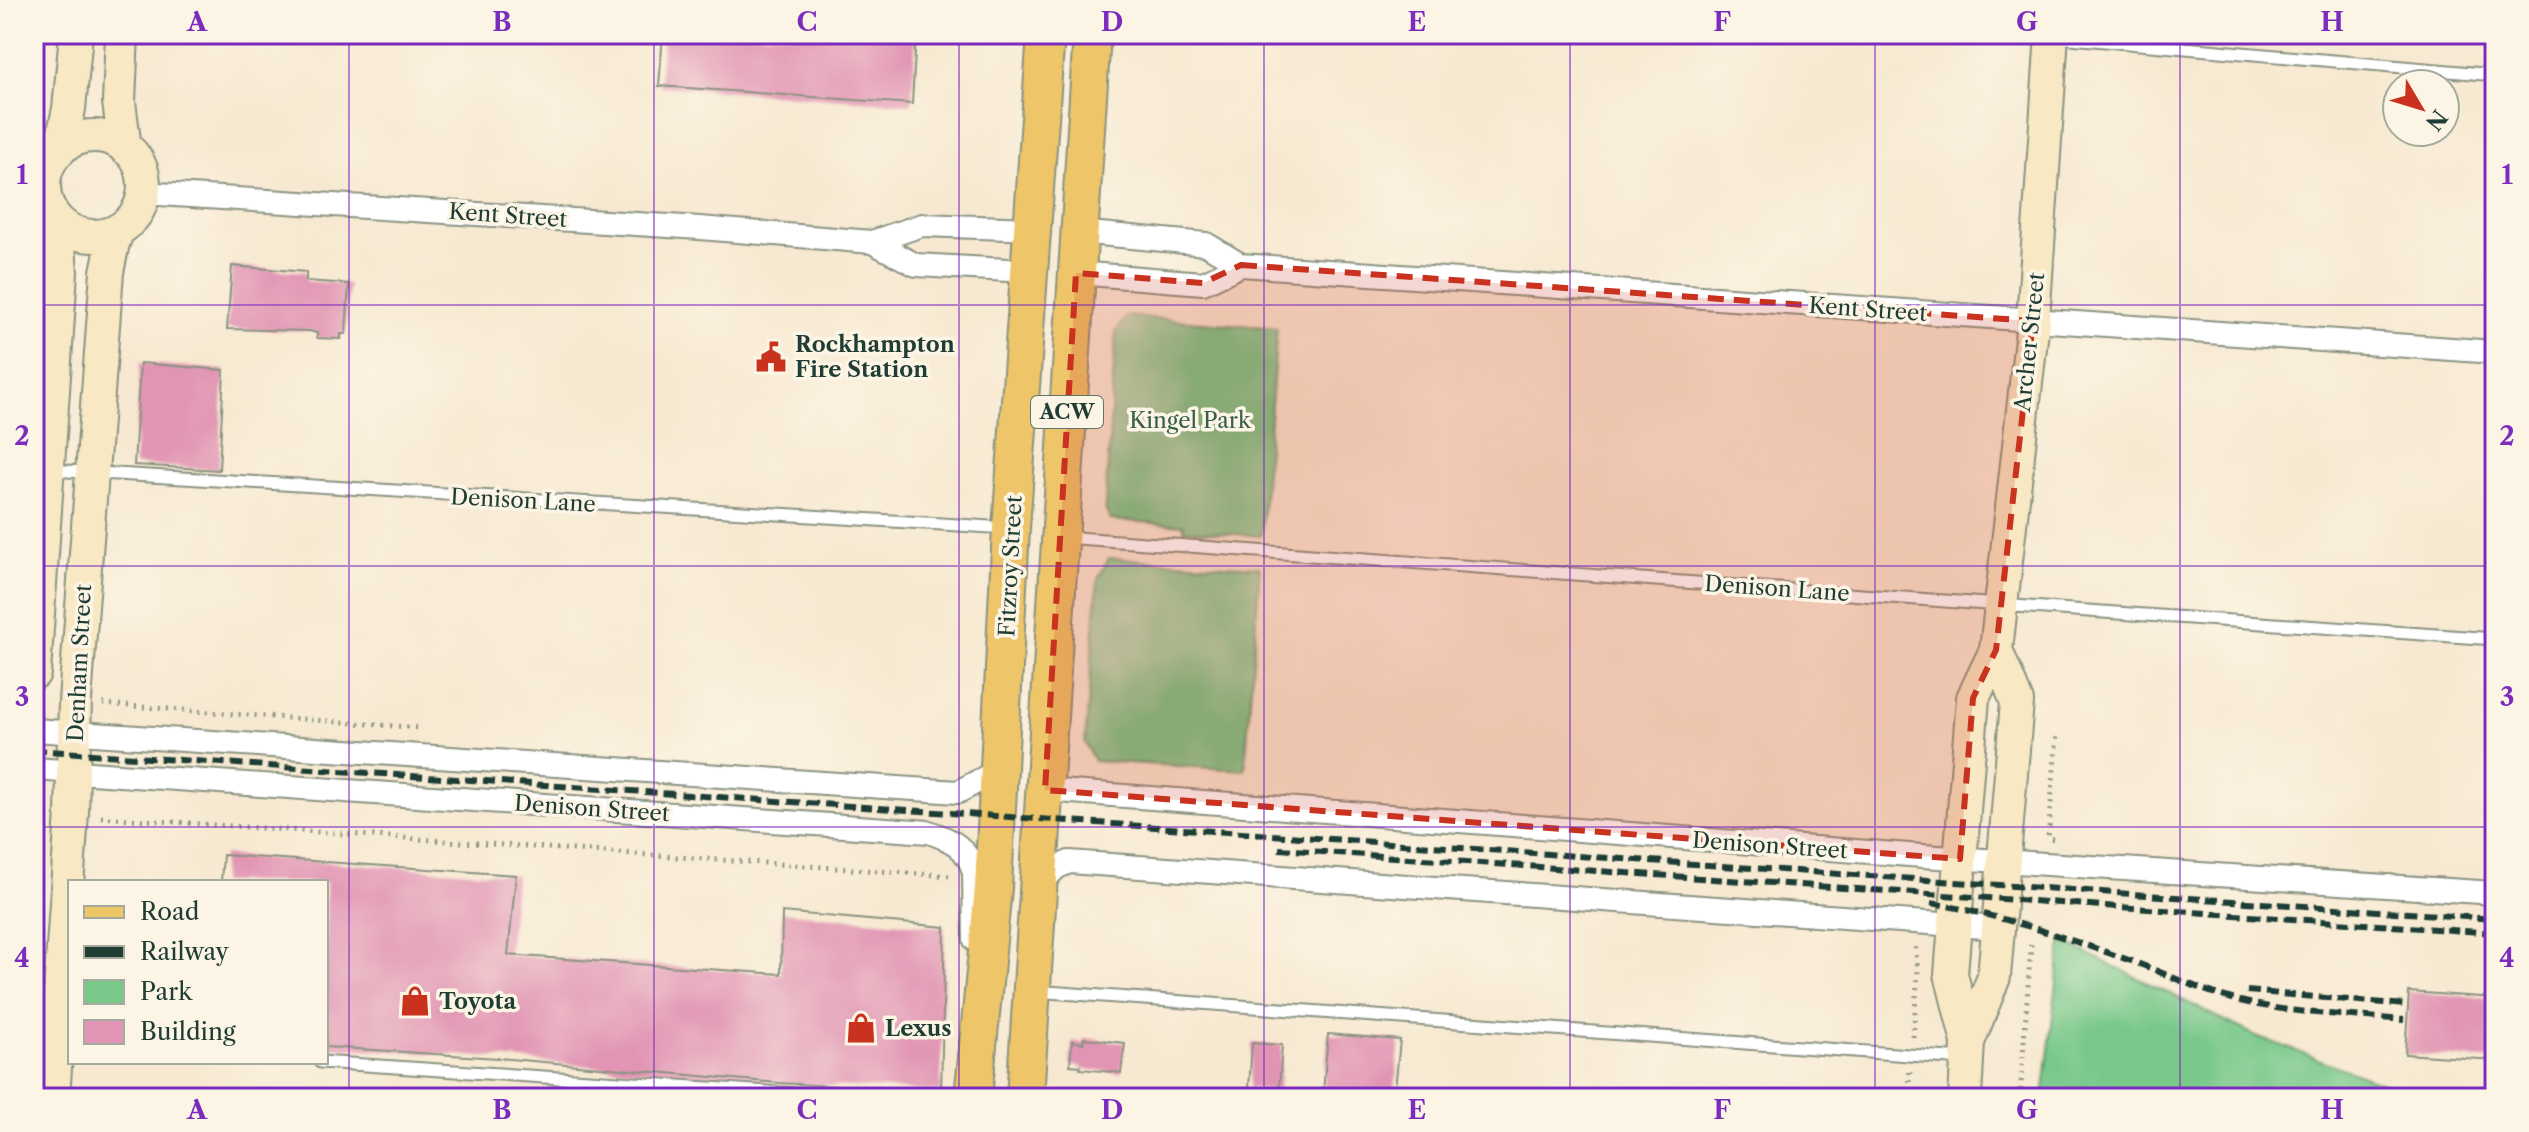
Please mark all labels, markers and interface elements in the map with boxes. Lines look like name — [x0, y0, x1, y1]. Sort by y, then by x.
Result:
text: A — [186, 6, 208, 38]
text: B — [492, 6, 512, 38]
text: C — [797, 6, 817, 38]
text: D — [1101, 6, 1123, 38]
text: E — [1408, 6, 1426, 38]
text: F — [1713, 6, 1731, 38]
text: G — [2016, 6, 2038, 38]
text: H — [2320, 6, 2344, 38]
north arrow — [2381, 68, 2461, 148]
text: N — [2420, 104, 2453, 136]
text: 1 — [16, 159, 28, 191]
text: 1 — [2501, 159, 2513, 191]
street label: Kent Street — [448, 198, 568, 233]
street label: Archer Street — [2009, 271, 2050, 414]
street label: Kent Street — [1808, 292, 1928, 327]
place label: Rockhampton Fire Station — [795, 331, 955, 383]
public building icon: Rockhampton Fire Station — [754, 340, 788, 374]
road number: ACW — [1031, 396, 1103, 428]
park label: Kingel Park — [1129, 407, 1252, 434]
text: 2 — [14, 420, 30, 452]
text: 2 — [2499, 420, 2515, 452]
street label: Denison Lane — [450, 483, 596, 518]
street label: Fitzroy Street — [993, 494, 1028, 637]
street label: Denison Lane — [1703, 570, 1850, 607]
street label: Denham Street — [62, 583, 97, 743]
text: 3 — [15, 681, 29, 713]
text: 3 — [2500, 681, 2514, 713]
street label: Denison Street — [513, 790, 671, 827]
street label: Denison Street — [1691, 827, 1849, 864]
legend — [68, 880, 328, 1064]
text: Road — [140, 897, 200, 926]
text: Railway — [140, 937, 230, 966]
text: 4 — [14, 942, 30, 974]
text: 4 — [2499, 942, 2515, 974]
text: Park — [140, 977, 193, 1006]
shop icon: Toyota — [398, 984, 432, 1018]
place label: Toyota — [439, 988, 516, 1015]
shop icon: Lexus — [844, 1011, 878, 1045]
place label: Lexus — [885, 1015, 952, 1042]
text: Building — [140, 1017, 236, 1046]
text: A — [186, 1094, 208, 1126]
text: B — [492, 1094, 512, 1126]
text: C — [797, 1094, 817, 1126]
text: D — [1101, 1094, 1123, 1126]
text: E — [1408, 1094, 1426, 1126]
text: F — [1713, 1094, 1731, 1126]
text: G — [2016, 1094, 2038, 1126]
text: H — [2320, 1094, 2344, 1126]

